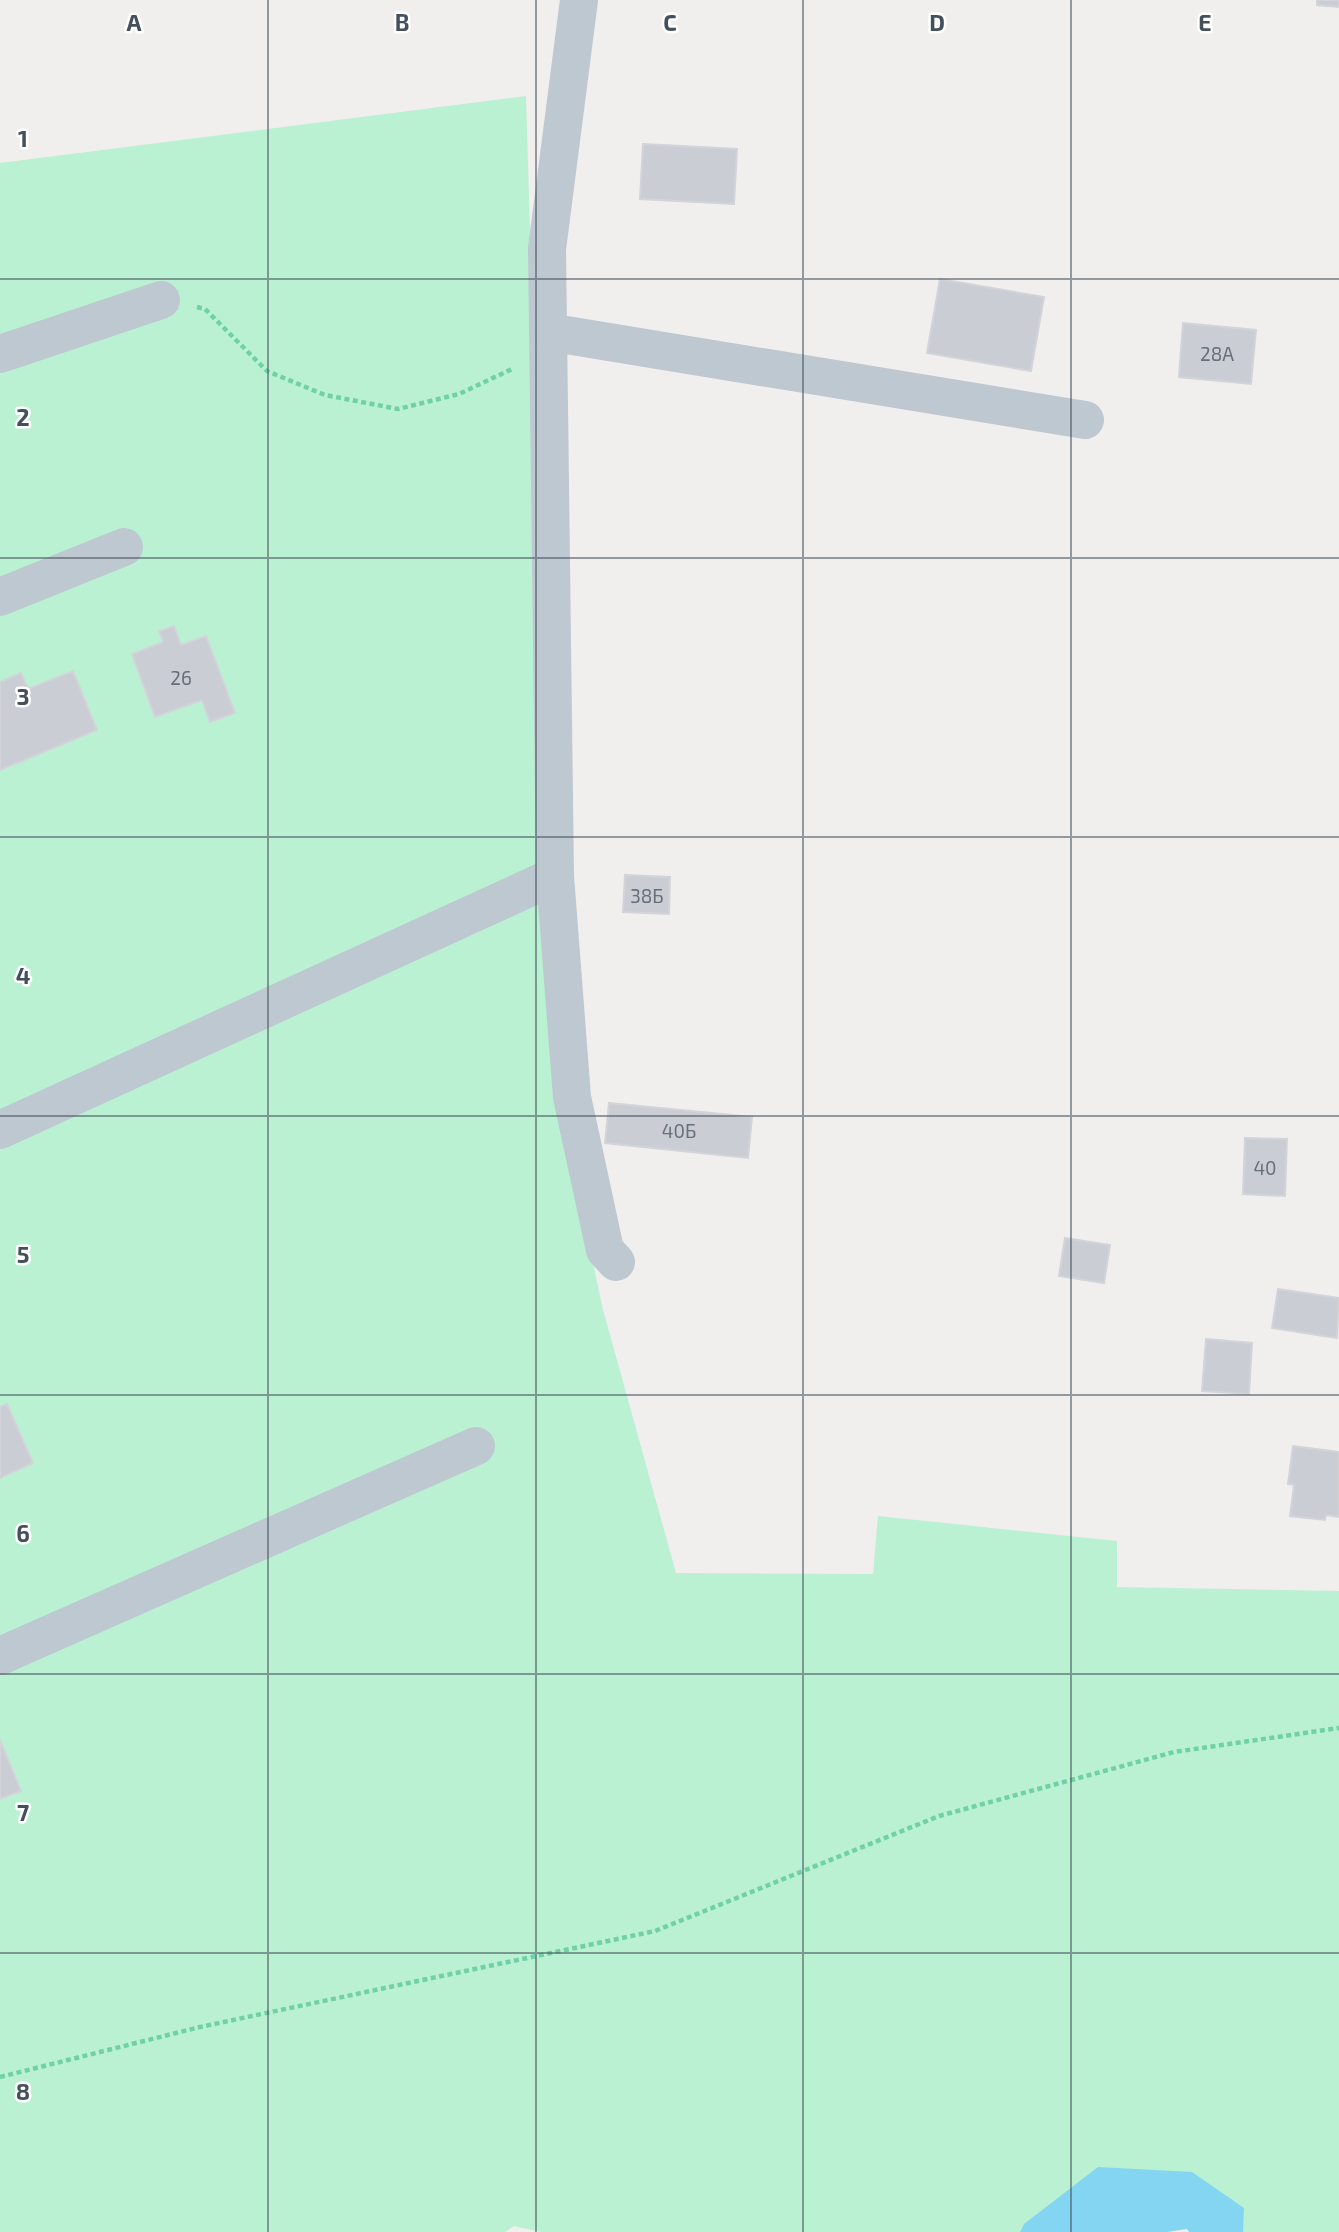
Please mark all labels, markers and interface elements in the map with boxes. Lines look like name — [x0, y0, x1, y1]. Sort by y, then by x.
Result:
text: A — [126, 8, 142, 36]
text: B — [395, 8, 409, 36]
text: C — [663, 8, 677, 36]
text: D — [929, 8, 945, 36]
text: E — [1198, 8, 1212, 36]
text: 1 — [18, 124, 28, 152]
house number: 28А — [1200, 342, 1234, 365]
text: 2 — [16, 403, 30, 431]
house number: 26 — [170, 666, 192, 689]
text: 3 — [16, 682, 30, 710]
house number: 38Б — [630, 884, 664, 907]
text: 4 — [16, 961, 30, 989]
house number: 40Б — [662, 1119, 696, 1142]
house number: 40 — [1253, 1156, 1277, 1179]
text: 5 — [17, 1240, 29, 1268]
text: 6 — [16, 1519, 30, 1547]
text: 7 — [17, 1798, 29, 1826]
text: 8 — [16, 2077, 30, 2105]

